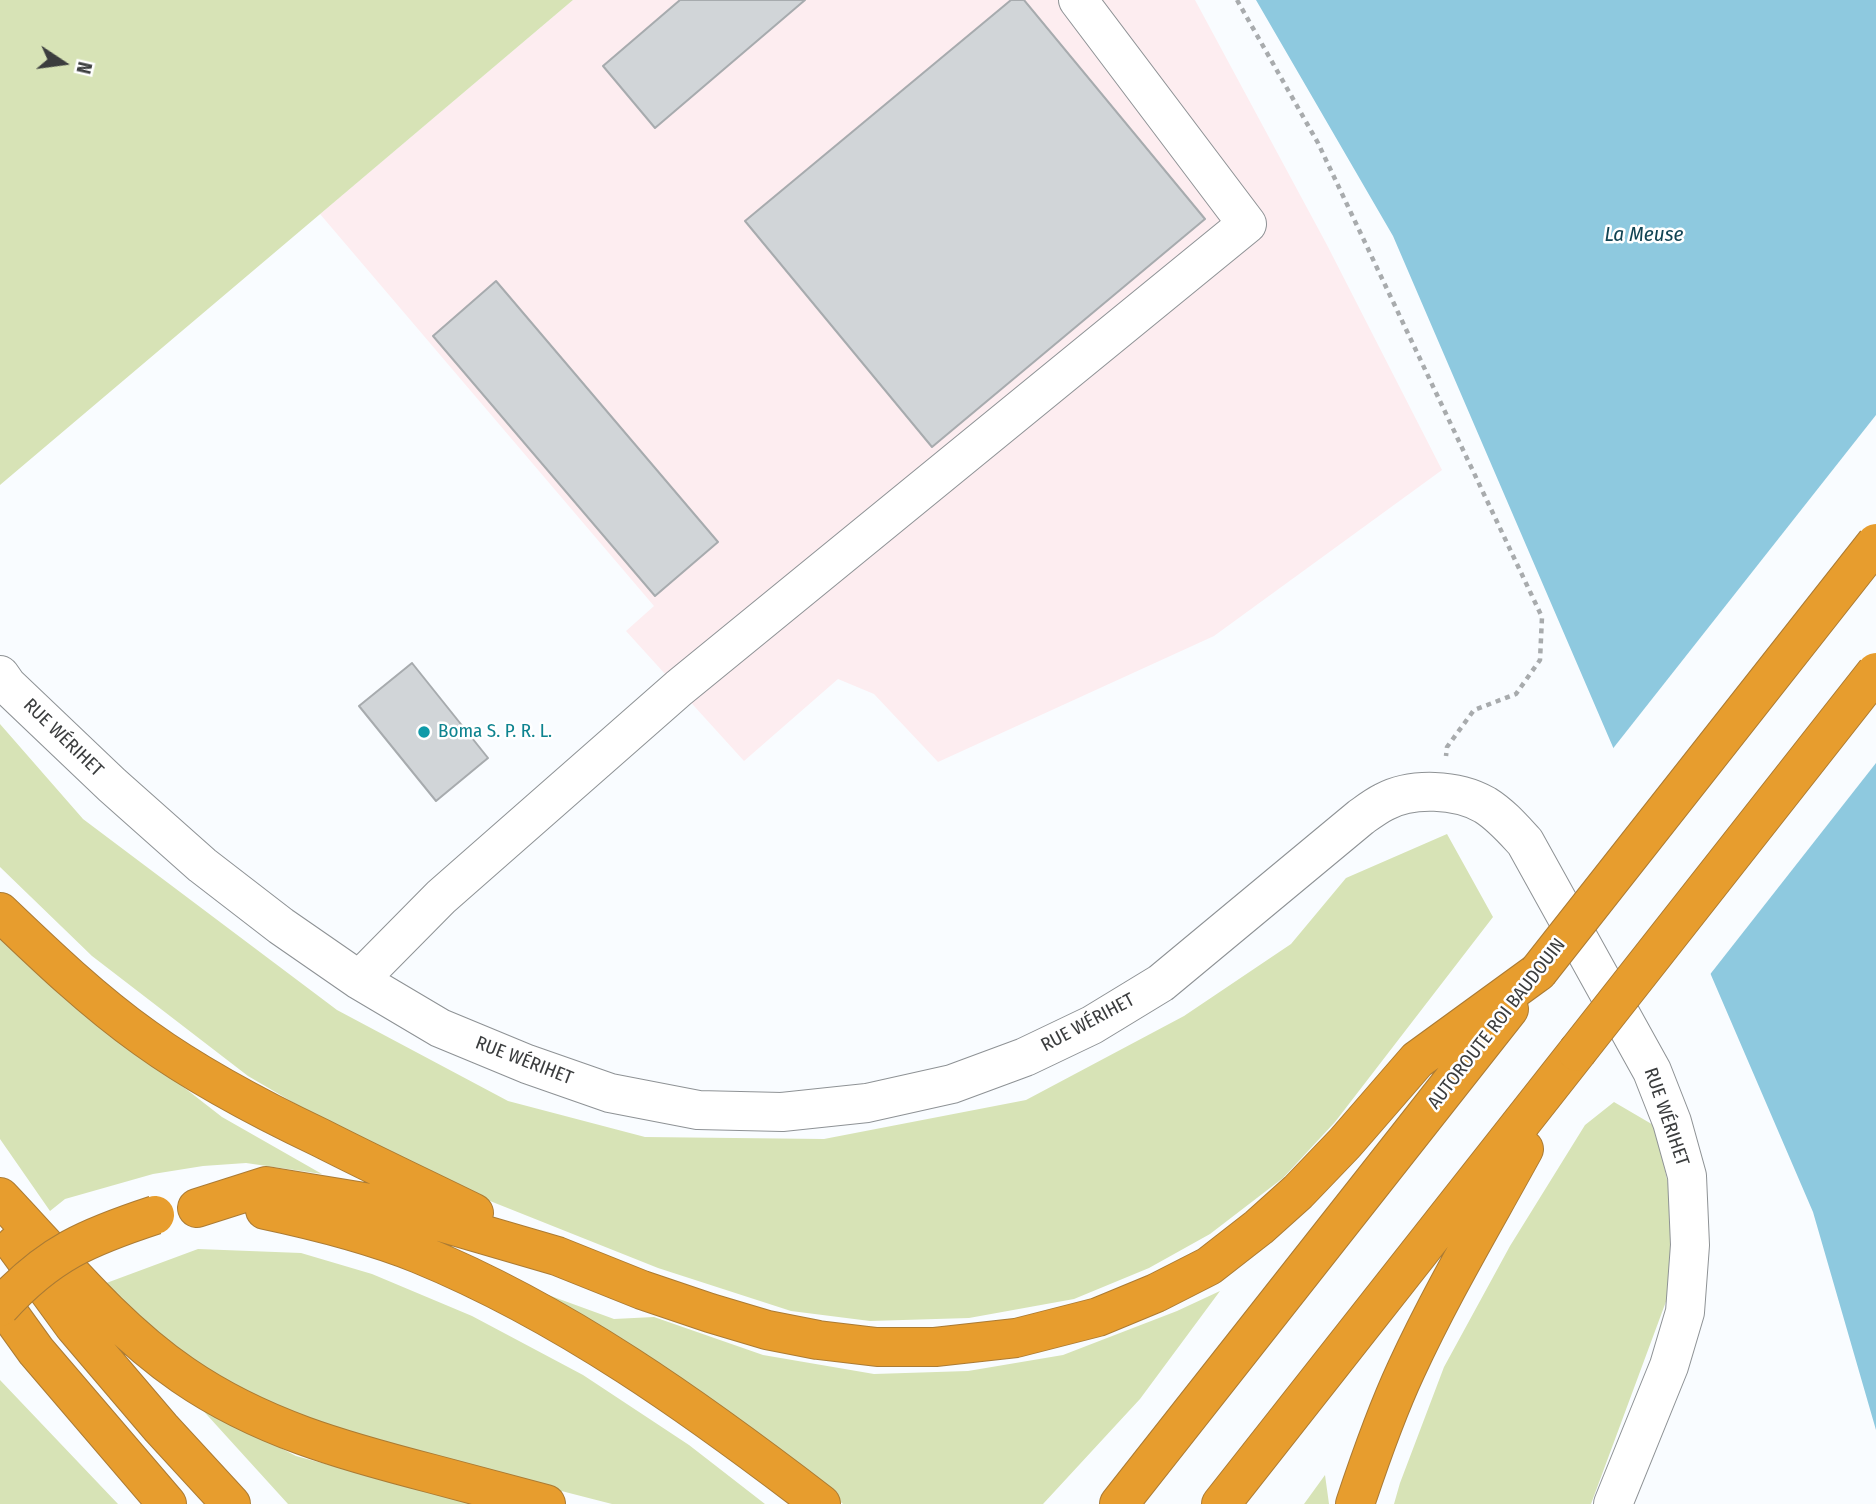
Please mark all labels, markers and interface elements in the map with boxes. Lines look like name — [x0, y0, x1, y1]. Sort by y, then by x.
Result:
north arrow — [28, 28, 98, 98]
text: N — [71, 60, 96, 76]
water label: La Meuse — [1604, 222, 1684, 248]
street label: RUE WÉRIHET — [18, 694, 108, 782]
place label: Boma S. P. R. L. — [438, 721, 552, 743]
marker: Boma S. P. R. L. — [416, 724, 432, 740]
street label: AUTOROUTE ROI BAUDOUIN — [1423, 934, 1571, 1114]
street label: RUE WÉRIHET — [1037, 989, 1139, 1057]
street label: RUE WÉRIHET — [472, 1032, 576, 1090]
street label: RUE WÉRIHET — [1639, 1065, 1693, 1169]

